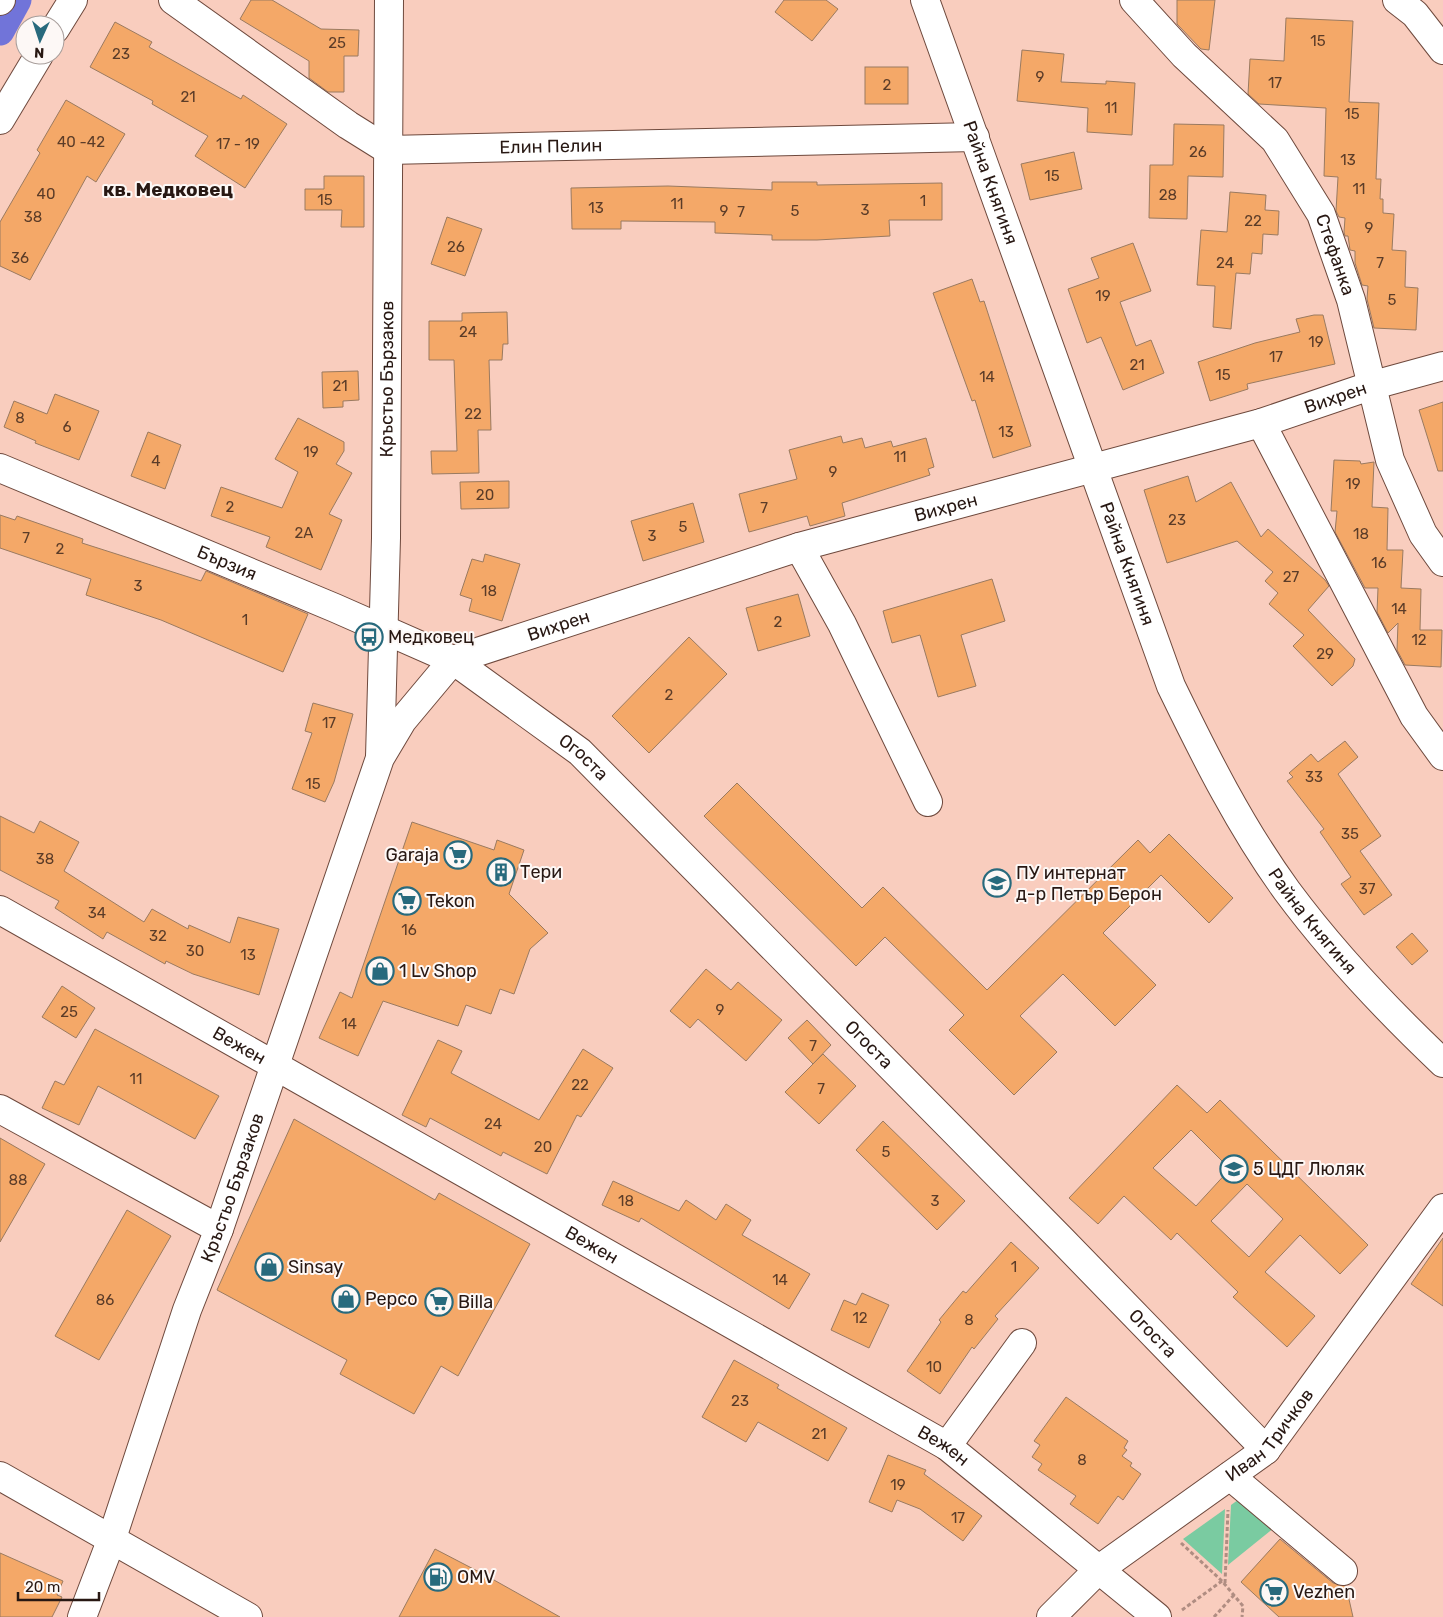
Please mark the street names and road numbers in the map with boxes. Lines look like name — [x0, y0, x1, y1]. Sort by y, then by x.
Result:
street label: Райна Княгиня — [958, 118, 1023, 247]
street label: Елин Пелин — [499, 134, 602, 159]
street label: Стефанка — [1311, 211, 1360, 298]
street label: Кръстьо Бързаков — [375, 301, 398, 458]
street label: Вихрен — [1301, 377, 1370, 418]
street label: Вихрен — [912, 489, 980, 527]
street label: Райна Княгиня — [1095, 499, 1159, 629]
street label: Бързия — [194, 541, 260, 585]
street label: Вихрен — [524, 605, 593, 646]
street label: Огоста — [555, 729, 613, 785]
street label: Райна Княгиня — [1263, 864, 1361, 979]
street label: Огоста — [840, 1016, 898, 1073]
street label: Вежен — [209, 1022, 270, 1069]
street label: Кръстьо Бързаков — [196, 1110, 269, 1266]
street label: Вежен — [561, 1221, 622, 1269]
street label: Огоста — [1124, 1305, 1181, 1362]
street label: Иван Тричков — [1221, 1384, 1318, 1486]
street label: Вежен — [914, 1421, 974, 1471]

